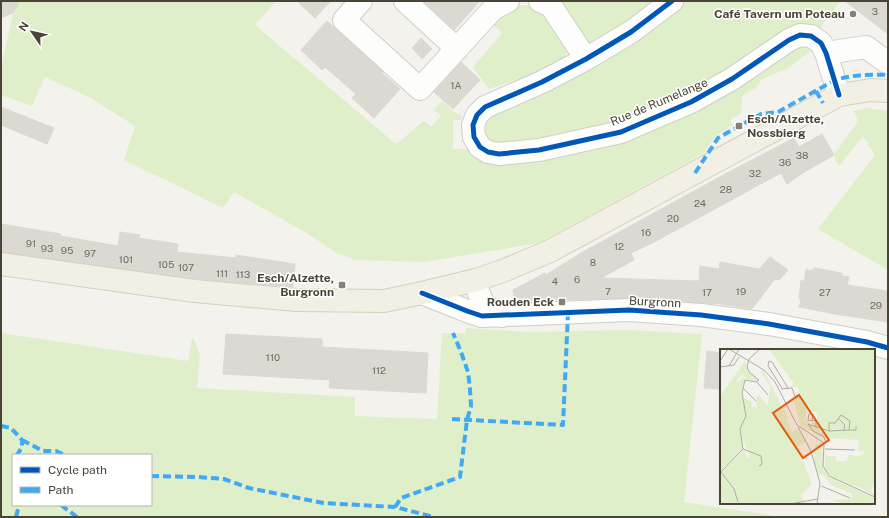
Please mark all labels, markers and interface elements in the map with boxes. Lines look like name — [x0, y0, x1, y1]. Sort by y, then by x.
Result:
house number: 3 — [872, 5, 878, 17]
place label: Café Tavern um Poteau — [714, 7, 845, 21]
marker: Café Tavern um Poteau — [848, 9, 858, 19]
north arrow — [12, 12, 52, 52]
text: N — [16, 19, 31, 33]
street label: Rue de Rumelange — [608, 75, 710, 129]
house number: 1A — [450, 79, 462, 91]
place label: Esch/Alzette, Nossbierg — [747, 112, 824, 140]
marker: Esch/Alzette, Nossbierg — [734, 121, 744, 131]
house number: 38 — [796, 149, 808, 161]
house number: 36 — [779, 156, 791, 168]
house number: 32 — [749, 167, 761, 179]
house number: 28 — [720, 183, 732, 195]
house number: 24 — [694, 197, 706, 209]
house number: 20 — [667, 212, 679, 224]
house number: 16 — [641, 226, 651, 238]
house number: 91 — [26, 237, 36, 249]
house number: 12 — [614, 240, 624, 252]
house number: 93 — [41, 242, 53, 254]
house number: 95 — [61, 244, 73, 256]
house number: 97 — [84, 247, 96, 259]
house number: 101 — [119, 253, 133, 265]
house number: 8 — [590, 256, 596, 268]
house number: 105 — [158, 258, 174, 270]
house number: 107 — [178, 261, 194, 273]
house number: 111 — [216, 267, 228, 279]
house number: 113 — [236, 268, 250, 280]
place label: Esch/Alzette, Burgronn — [257, 271, 334, 299]
house number: 6 — [574, 273, 580, 285]
house number: 4 — [552, 275, 558, 287]
marker: Esch/Alzette, Burgronn — [337, 280, 347, 290]
house number: 7 — [605, 285, 611, 297]
house number: 19 — [736, 285, 746, 297]
house number: 17 — [702, 286, 712, 298]
house number: 27 — [819, 286, 831, 298]
street label: Burgronn — [629, 294, 682, 310]
place label: Rouden Eck — [487, 295, 554, 309]
marker: Rouden Eck — [557, 297, 567, 307]
house number: 29 — [870, 299, 882, 311]
inset map — [720, 349, 875, 504]
house number: 110 — [266, 351, 280, 363]
house number: 112 — [372, 364, 386, 376]
legend — [12, 454, 152, 506]
text: Cycle path — [48, 463, 107, 477]
text: Path — [48, 483, 74, 497]

